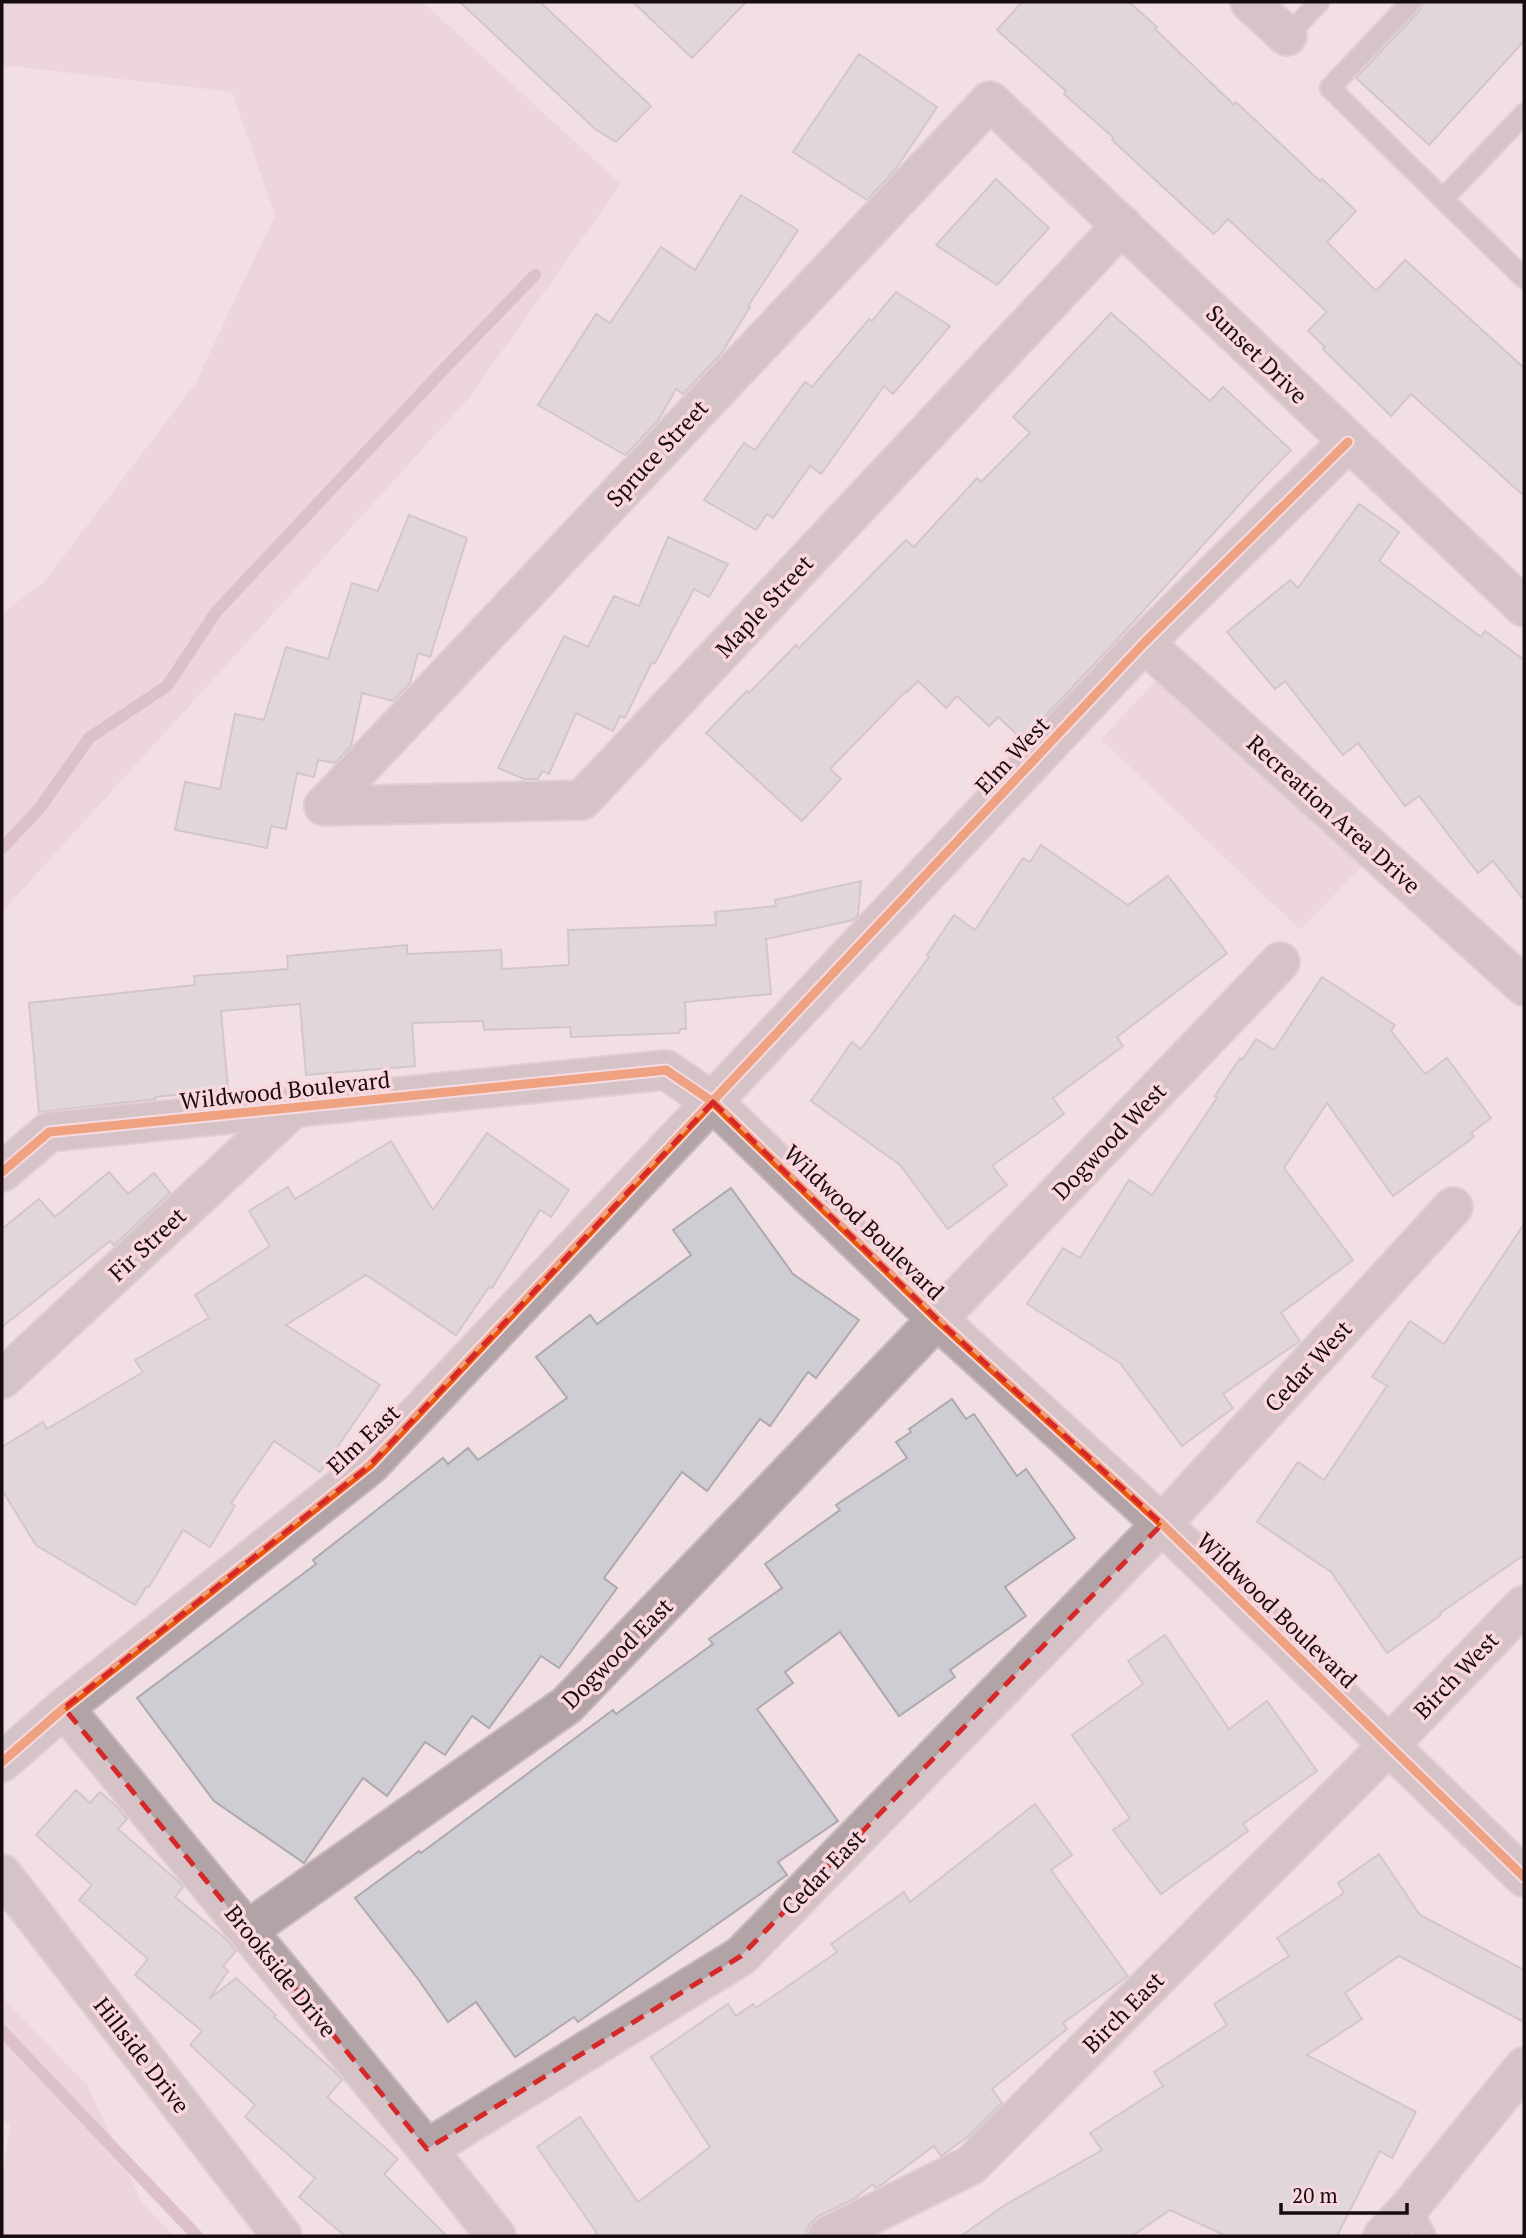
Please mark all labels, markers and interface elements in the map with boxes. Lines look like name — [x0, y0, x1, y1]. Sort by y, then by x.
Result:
street label: Sunset Drive — [1200, 298, 1314, 410]
street label: Spruce Street — [599, 392, 715, 513]
street label: Maple Street — [708, 548, 820, 664]
street label: Elm West — [968, 709, 1056, 801]
street label: Recreation Area Drive — [1241, 728, 1427, 900]
street label: Wildwood Boulevard — [178, 1064, 392, 1116]
street label: Dogwood West — [1045, 1075, 1173, 1206]
street label: Wildwood Boulevard — [777, 1137, 951, 1307]
street label: Fir Street — [102, 1200, 193, 1288]
street label: Cedar West — [1258, 1313, 1359, 1419]
street label: Elm East — [320, 1397, 407, 1481]
street label: Wildwood Boulevard — [1190, 1525, 1364, 1695]
street label: Dogwood East — [555, 1590, 680, 1715]
street label: Birch West — [1407, 1624, 1506, 1725]
street label: Cedar East — [774, 1822, 872, 1922]
street label: Brookside Drive — [218, 1898, 344, 2044]
street label: Birch East — [1076, 1964, 1171, 2059]
street label: Hillside Drive — [87, 1991, 197, 2119]
scale bar — [1281, 2172, 1407, 2216]
text: 20 m — [1292, 2181, 1338, 2209]

